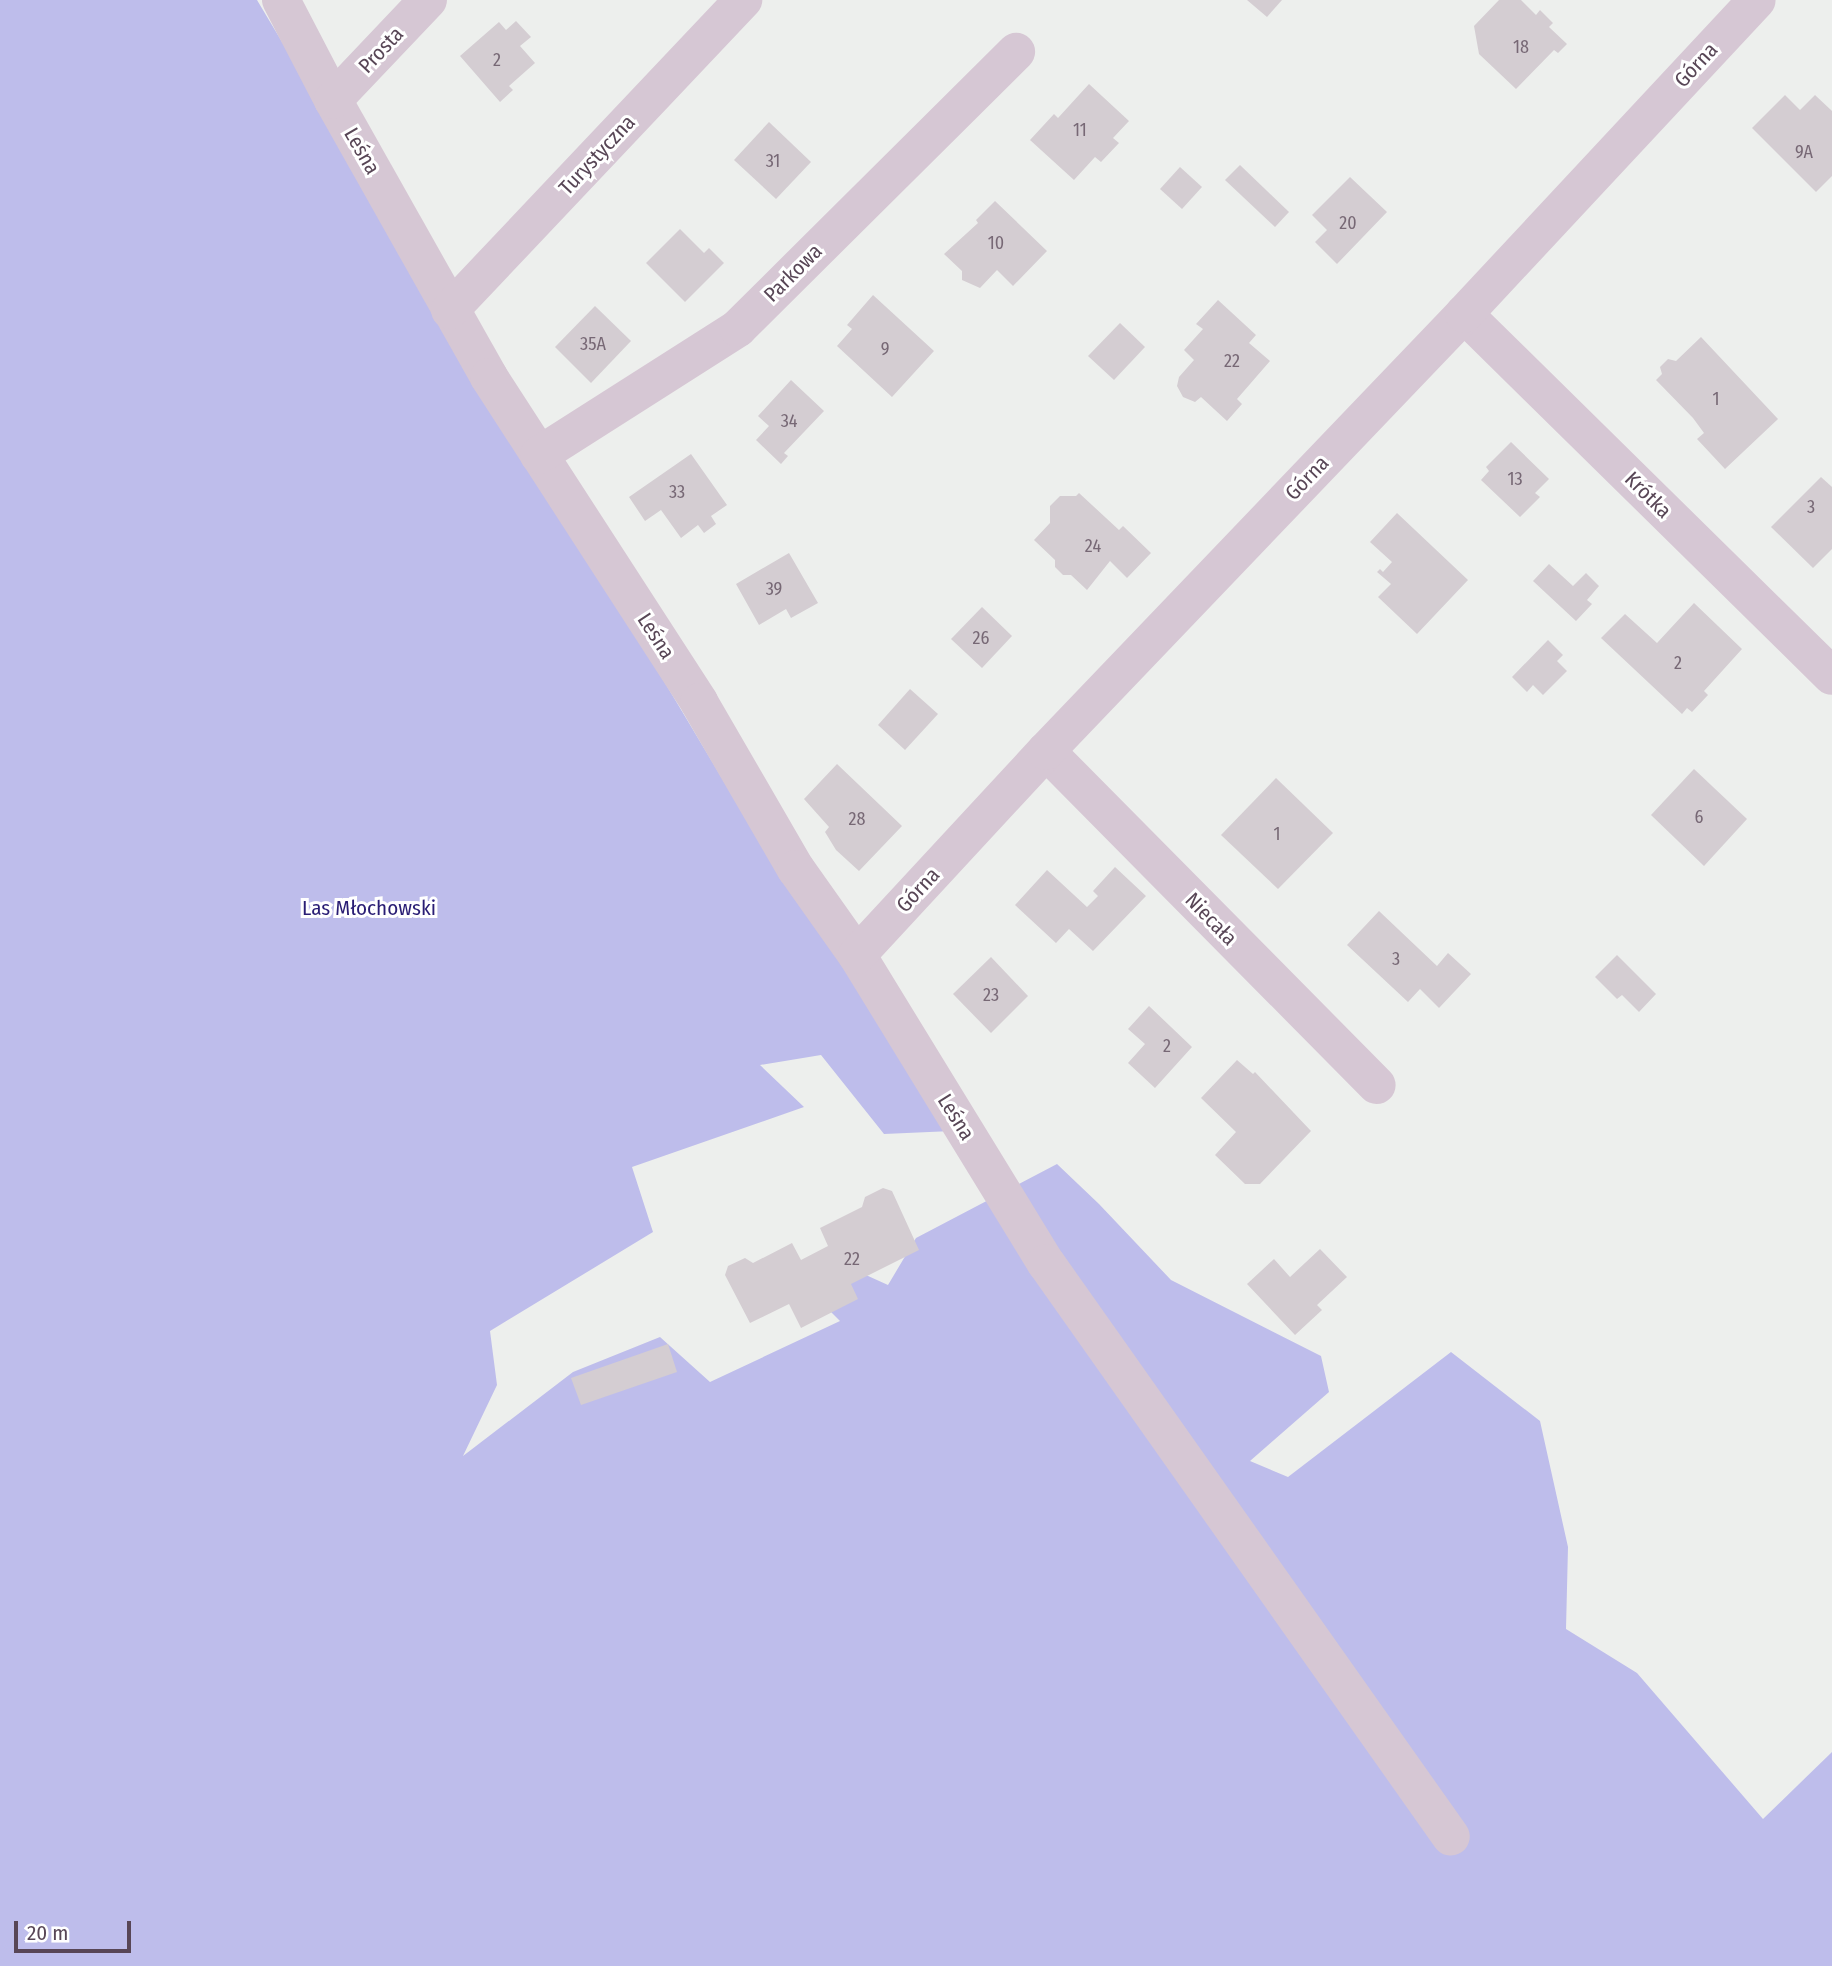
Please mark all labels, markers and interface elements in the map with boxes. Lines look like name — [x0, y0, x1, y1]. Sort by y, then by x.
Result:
street label: Prosta — [353, 22, 409, 78]
house number: 18 — [1513, 36, 1529, 58]
street label: Górna — [1669, 37, 1723, 93]
house number: 2 — [493, 49, 501, 71]
street label: Turystyczna — [554, 110, 640, 200]
house number: 11 — [1073, 119, 1087, 141]
street label: Leśna — [339, 123, 385, 179]
house number: 9A — [1795, 141, 1813, 163]
house number: 31 — [766, 150, 780, 172]
house number: 20 — [1339, 212, 1357, 234]
house number: 10 — [988, 232, 1004, 254]
street label: Parkowa — [759, 239, 827, 307]
house number: 35A — [580, 333, 606, 355]
house number: 9 — [881, 338, 889, 360]
house number: 22 — [1224, 350, 1240, 372]
house number: 1 — [1712, 388, 1720, 410]
house number: 34 — [781, 410, 797, 432]
street label: Górna — [1280, 451, 1334, 505]
street label: Krótka — [1619, 466, 1677, 524]
house number: 13 — [1507, 468, 1523, 490]
house number: 33 — [669, 481, 685, 503]
house number: 3 — [1807, 496, 1815, 518]
house number: 24 — [1085, 535, 1101, 557]
house number: 39 — [766, 578, 782, 600]
street label: Leśna — [632, 608, 680, 664]
house number: 26 — [973, 627, 989, 649]
house number: 2 — [1674, 652, 1682, 674]
house number: 6 — [1695, 806, 1703, 828]
house number: 28 — [849, 808, 865, 830]
house number: 1 — [1273, 823, 1281, 845]
street label: Górna — [891, 862, 945, 918]
street label: Niecała — [1180, 887, 1242, 951]
park label: Las Młochowski — [302, 895, 436, 921]
house number: 3 — [1392, 948, 1400, 970]
house number: 23 — [983, 984, 999, 1006]
house number: 2 — [1163, 1035, 1171, 1057]
street label: Leśna — [932, 1089, 980, 1145]
house number: 22 — [844, 1248, 860, 1270]
scale bar — [18, 1906, 135, 1950]
text: 20 m — [27, 1920, 68, 1946]

